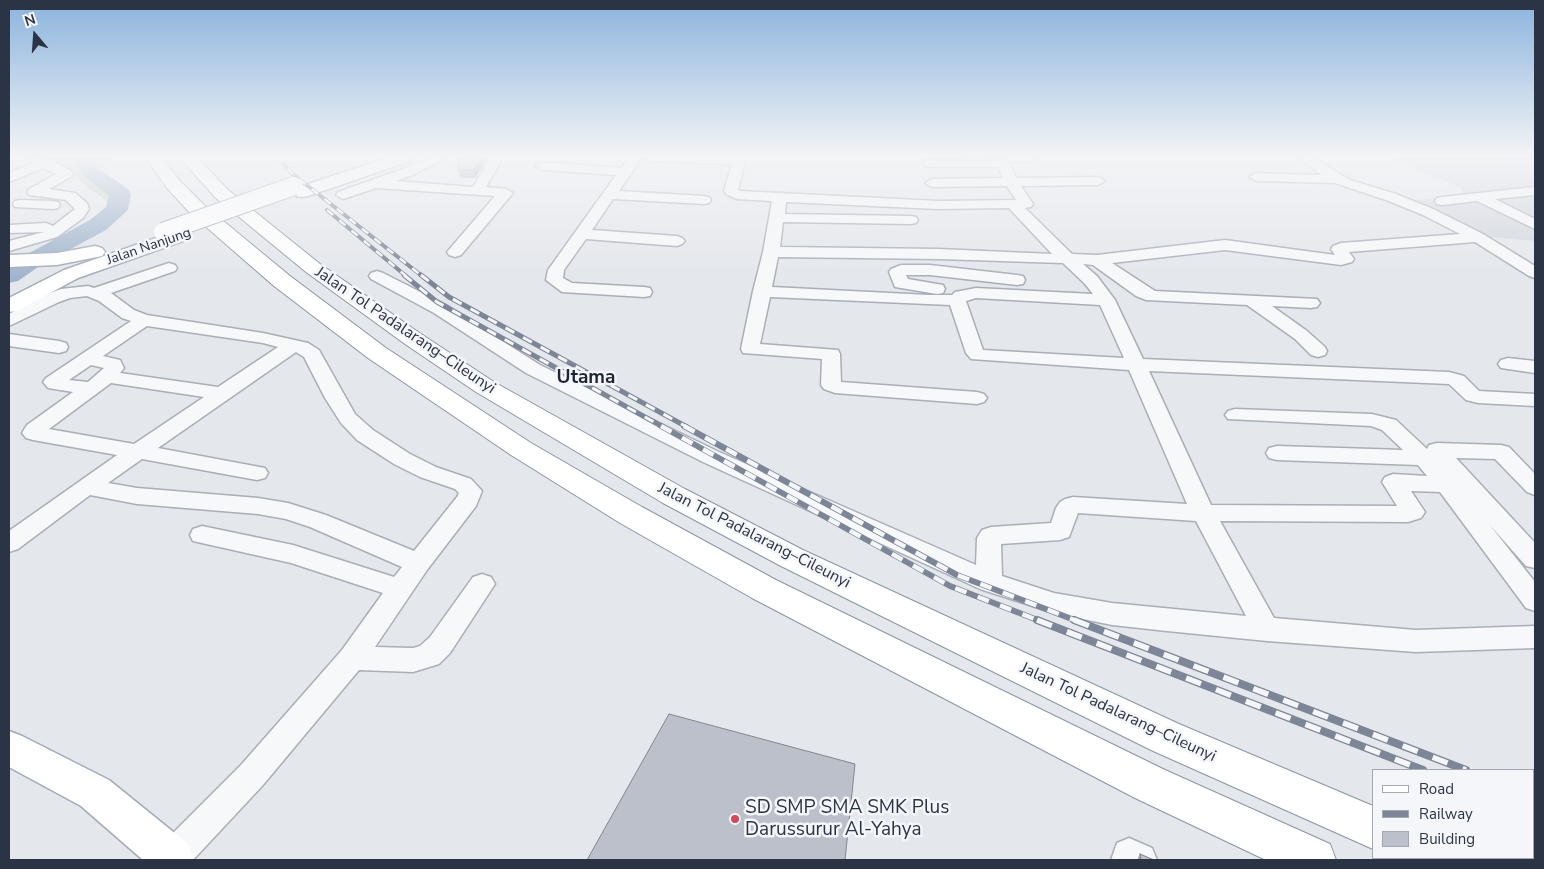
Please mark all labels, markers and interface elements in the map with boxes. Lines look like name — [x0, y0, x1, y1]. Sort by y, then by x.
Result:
north arrow — [10, 10, 60, 60]
text: N — [22, 10, 38, 31]
street label: Jalan Nanjung — [105, 225, 193, 269]
street label: Jalan Tol Padalarang–Cileunyi — [311, 263, 499, 399]
district label: Utama — [557, 367, 615, 389]
street label: Jalan Tol Padalarang–Cileunyi — [654, 479, 854, 593]
street label: Jalan Tol Padalarang–Cileunyi — [1017, 659, 1219, 767]
legend — [1372, 769, 1534, 859]
text: Road — [1419, 779, 1454, 799]
place label: SD SMP SMA SMK Plus Darussurur Al-Yahya — [745, 797, 949, 841]
text: Railway — [1419, 804, 1473, 824]
marker: SD SMP SMA SMK Plus Darussurur Al-Yahya — [729, 813, 741, 825]
text: Building — [1419, 829, 1475, 849]

